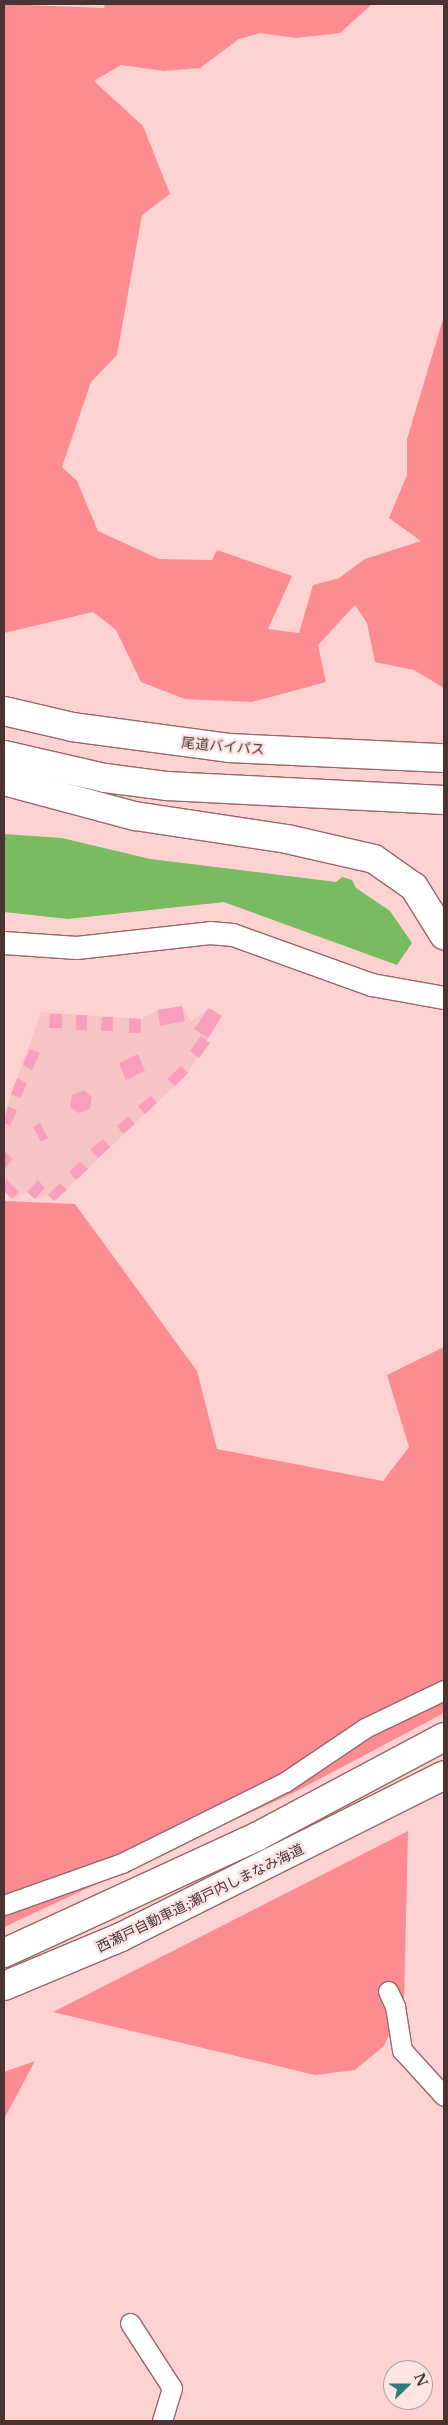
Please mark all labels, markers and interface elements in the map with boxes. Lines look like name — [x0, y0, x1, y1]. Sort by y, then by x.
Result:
street label: 尾道バイパス — [180, 734, 266, 758]
street label: 西瀬戸自動車道;瀬戸内しまなみ海道 — [94, 1840, 306, 1956]
north arrow — [383, 2360, 433, 2410]
text: N — [410, 2370, 432, 2389]

